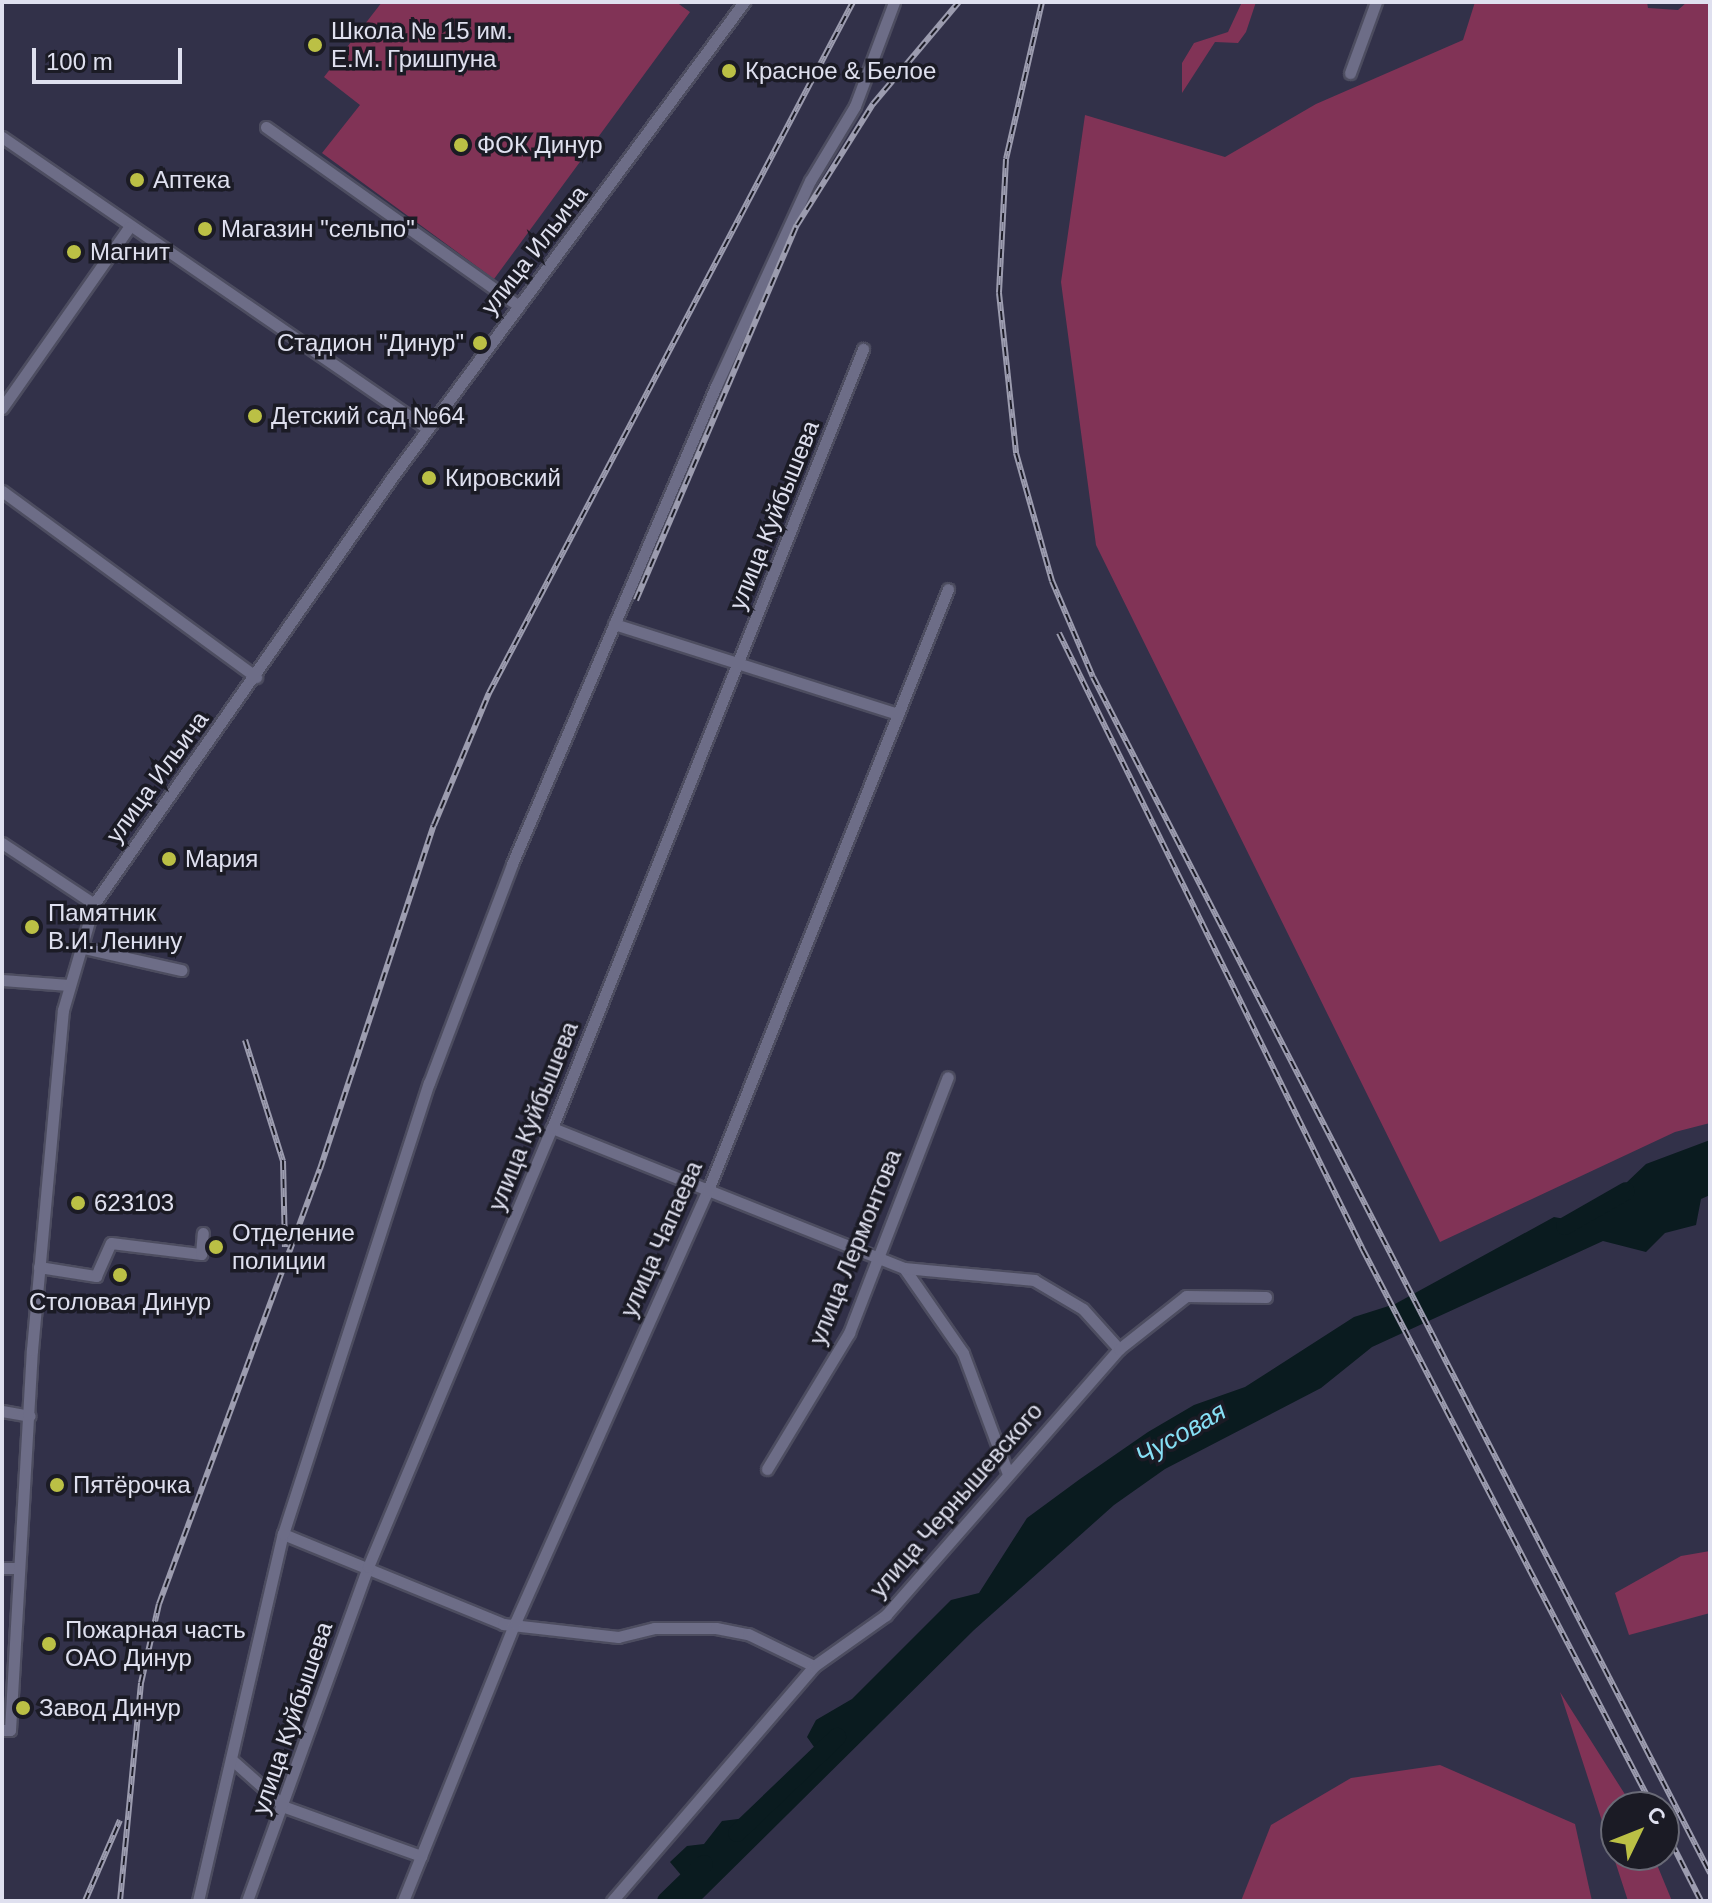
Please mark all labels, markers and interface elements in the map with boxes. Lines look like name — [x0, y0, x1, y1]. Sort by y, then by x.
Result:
place label: Школа № 15 им. Е.М. Гришпуна — [331, 17, 513, 73]
scale bar — [36, 32, 186, 82]
marker: Школа № 15 им. Е.М. Гришпуна — [306, 36, 324, 54]
text: 100 m — [46, 48, 113, 75]
place label: Красное & Белое — [745, 57, 936, 85]
marker: Красное & Белое — [720, 62, 738, 80]
place label: ФОК Динур — [477, 131, 603, 159]
marker: ФОК Динур — [452, 136, 470, 154]
place label: Аптека — [153, 166, 230, 194]
marker: Аптека — [128, 171, 146, 189]
street label: улица Ильича — [475, 180, 593, 320]
place label: Магазин "сельпо" — [221, 215, 415, 243]
marker: Магазин "сельпо" — [196, 220, 214, 238]
place label: Магнит — [90, 238, 170, 266]
marker: Магнит — [65, 243, 83, 261]
place label: Стадион "Динур" — [277, 329, 464, 357]
marker: Стадион "Динур" — [471, 334, 489, 352]
place label: Детский сад №64 — [271, 402, 465, 430]
marker: Детский сад №64 — [246, 407, 264, 425]
street label: улица Куйбышева — [723, 416, 825, 614]
place label: Кировский — [445, 464, 561, 492]
marker: Кировский — [420, 469, 438, 487]
street label: улица Ильича — [100, 706, 214, 848]
place label: Мария — [185, 845, 258, 873]
marker: Мария — [160, 850, 178, 868]
place label: Памятник В.И. Ленину — [48, 899, 182, 955]
marker: Памятник В.И. Ленину — [23, 918, 41, 936]
street label: улица Куйбышева — [482, 1017, 584, 1215]
street label: улица Лермонтова — [803, 1145, 907, 1349]
street label: улица Чапаева — [614, 1157, 708, 1321]
place label: 623103 — [94, 1189, 174, 1217]
marker: 623103 — [69, 1194, 87, 1212]
place label: Отделение полиции — [232, 1219, 355, 1275]
marker: Отделение полиции — [207, 1238, 225, 1256]
marker: Столовая Динур — [111, 1266, 129, 1284]
place label: Столовая Динур — [29, 1288, 211, 1316]
water label: Чусовая — [1130, 1396, 1232, 1472]
street label: улица Чернышевского — [864, 1397, 1048, 1603]
place label: Пятёрочка — [73, 1471, 191, 1499]
marker: Пятёрочка — [48, 1476, 66, 1494]
place label: Пожарная часть ОАО Динур — [65, 1616, 246, 1672]
street label: улица Куйбышева — [246, 1618, 338, 1818]
marker: Пожарная часть ОАО Динур — [40, 1635, 58, 1653]
place label: Завод Динур — [39, 1694, 181, 1722]
marker: Завод Динур — [14, 1699, 32, 1717]
north arrow — [1600, 1791, 1680, 1871]
text: С — [1642, 1801, 1671, 1830]

